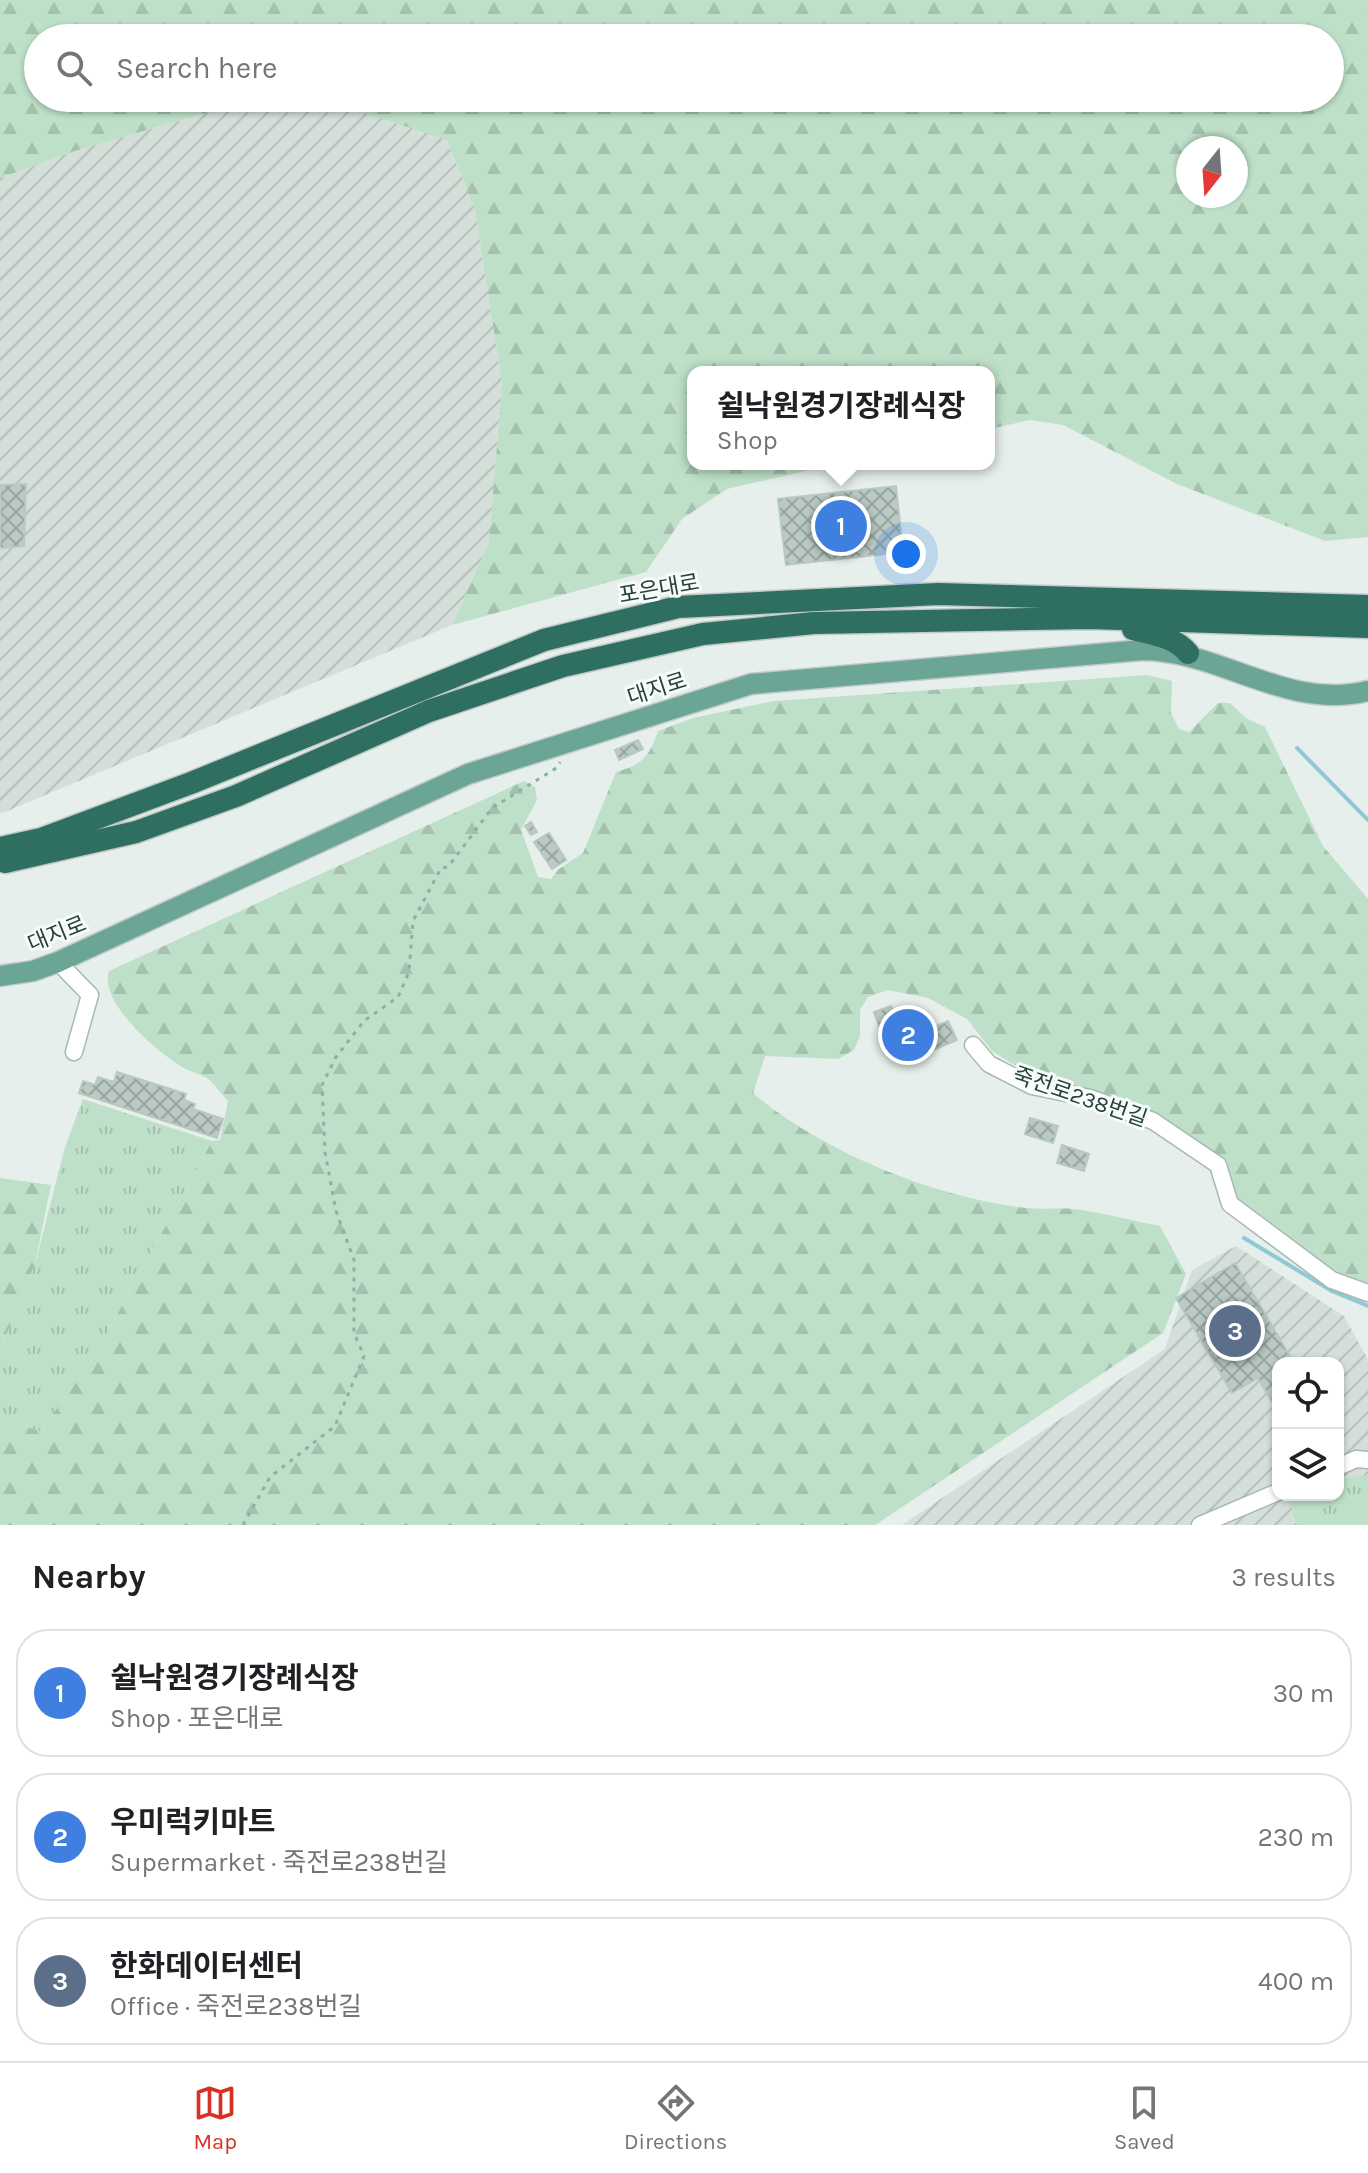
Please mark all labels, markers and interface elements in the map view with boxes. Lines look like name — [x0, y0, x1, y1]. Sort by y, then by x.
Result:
search box — [24, 24, 1344, 112]
icon: search — [52, 46, 96, 90]
text: Search here — [116, 50, 277, 86]
north arrow — [1176, 136, 1248, 208]
popup — [687, 366, 995, 470]
text: 쉴낙원경기장례식장 — [717, 388, 965, 424]
text: Shop — [717, 425, 778, 456]
pin: 1 — [815, 496, 867, 556]
your location — [886, 534, 926, 574]
street label: 포은대로 — [617, 569, 701, 609]
street label: 대지로 — [624, 667, 690, 711]
street label: 대지로 — [24, 911, 90, 957]
pin: 2 — [882, 1005, 934, 1065]
street label: 죽전로238번길 — [1009, 1062, 1151, 1132]
pin: 3 — [1209, 1301, 1261, 1361]
map controls — [1272, 1357, 1344, 1501]
button: locate — [1272, 1357, 1344, 1429]
button: layers — [1272, 1429, 1344, 1501]
text: Nearby — [32, 1557, 146, 1597]
text: 3 results — [1232, 1562, 1336, 1593]
text: 쉴낙원경기장례식장 — [110, 1660, 358, 1696]
text: 1 — [55, 1678, 65, 1709]
text: 30 m — [1273, 1678, 1334, 1709]
text: Shop · 포은대로 — [110, 1703, 284, 1734]
text: 우미럭키마트 — [110, 1804, 276, 1840]
text: 2 — [52, 1822, 68, 1853]
text: 230 m — [1258, 1822, 1334, 1853]
text: Supermarket · 죽전로238번길 — [110, 1847, 448, 1878]
text: 한화데이터센터 — [110, 1948, 303, 1984]
text: 3 — [52, 1966, 68, 1997]
text: 400 m — [1258, 1966, 1334, 1997]
text: Office · 죽전로238번길 — [110, 1991, 362, 2022]
tab: Map — [193, 2081, 237, 2155]
tab: Directions — [624, 2081, 727, 2155]
tab: Saved — [1114, 2081, 1175, 2155]

